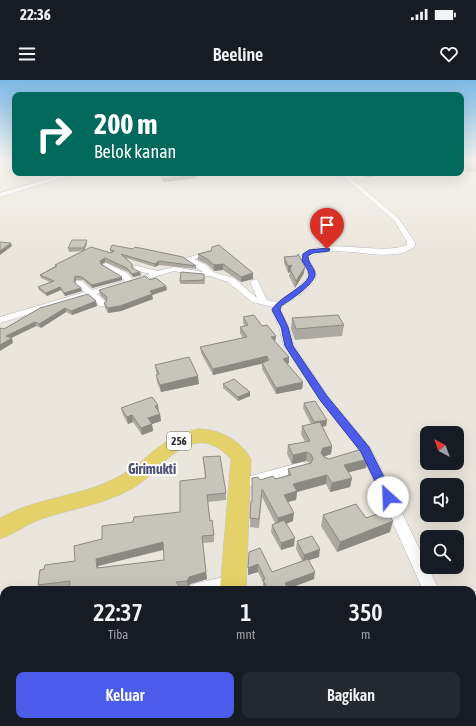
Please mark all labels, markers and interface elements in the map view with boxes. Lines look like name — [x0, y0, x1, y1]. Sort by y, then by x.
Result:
text: 22:36 — [20, 6, 51, 23]
icon: menu — [16, 43, 38, 65]
icon: heart — [438, 43, 460, 65]
text: Beeline — [213, 44, 263, 65]
icon: right — [28, 108, 80, 160]
text: 200 m — [94, 108, 157, 140]
text: Belok kanan — [94, 141, 176, 162]
pin — [310, 208, 344, 249]
icon: arrive — [316, 214, 338, 236]
north arrow — [420, 426, 464, 470]
map controls — [420, 426, 464, 574]
road number: 256 — [167, 432, 191, 450]
district label: Girimukti — [128, 461, 176, 477]
position arrow — [367, 476, 409, 518]
button: sound — [420, 478, 464, 522]
button: search — [420, 530, 464, 574]
text: 22:37 — [93, 599, 143, 626]
text: 1 — [240, 599, 251, 626]
text: 350 — [349, 599, 383, 626]
text: Tiba — [108, 627, 128, 642]
text: mnt — [236, 627, 255, 642]
text: m — [361, 627, 370, 642]
button: Keluar — [16, 672, 234, 718]
button: Bagikan — [242, 672, 460, 718]

